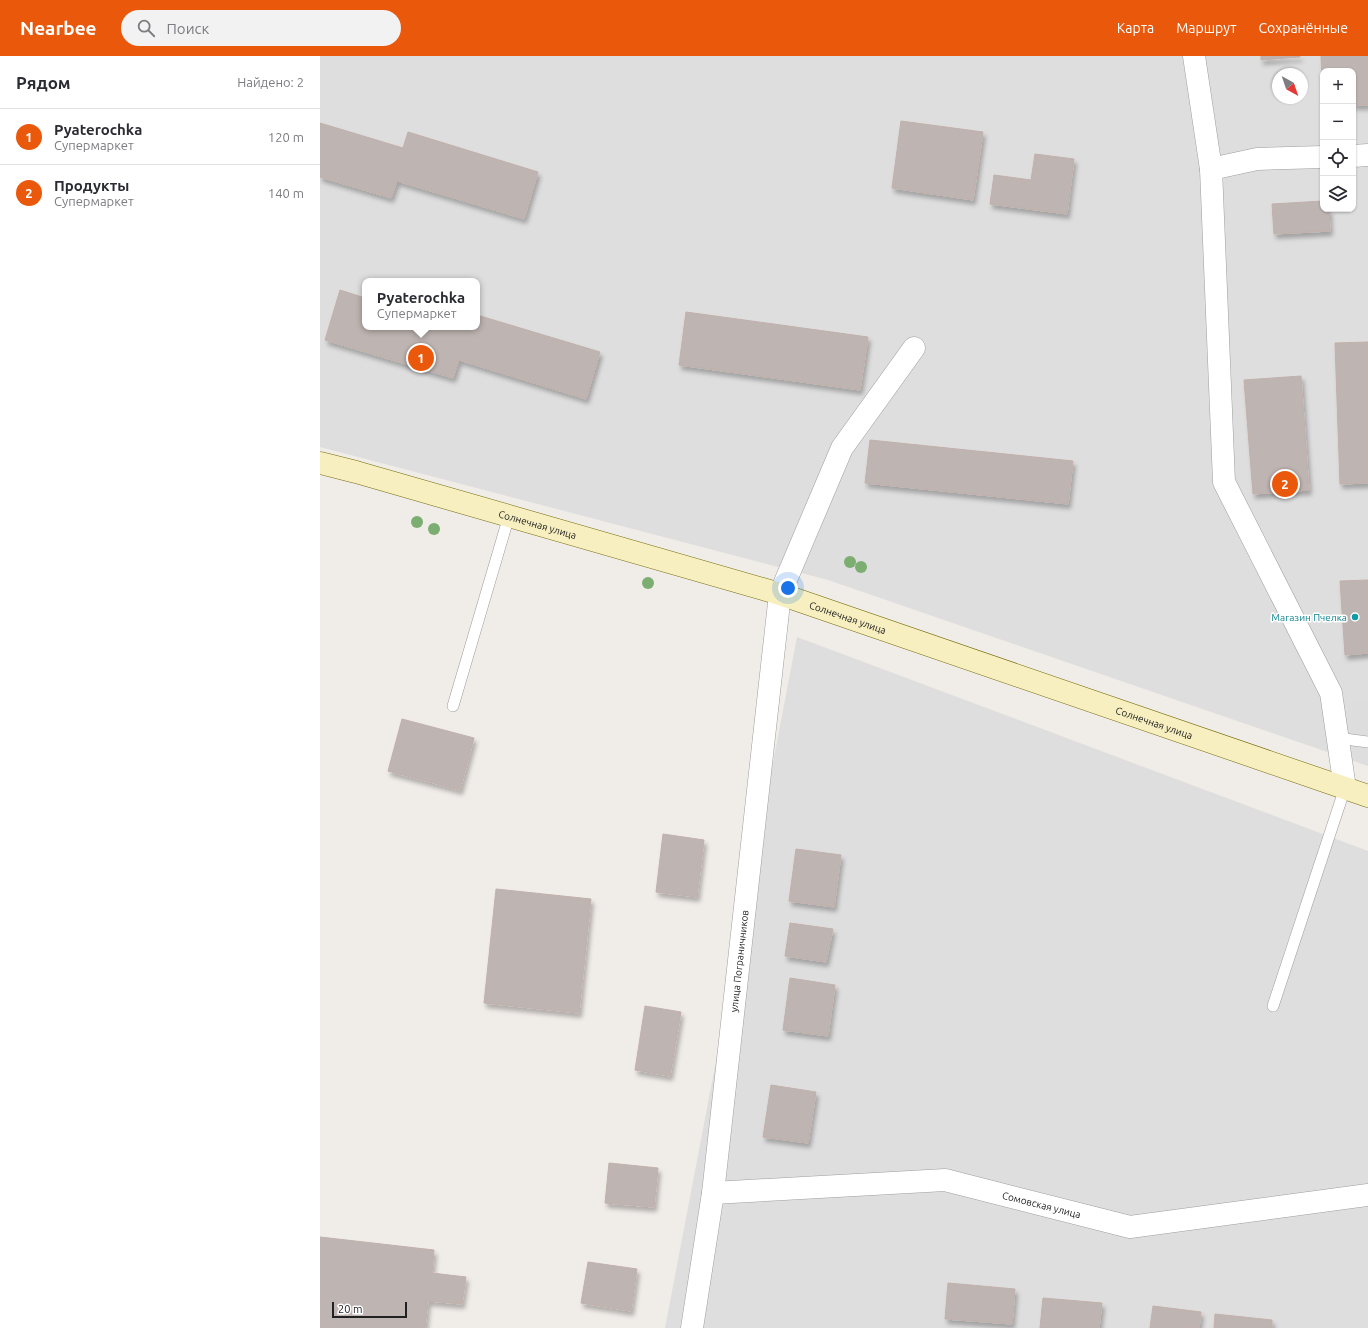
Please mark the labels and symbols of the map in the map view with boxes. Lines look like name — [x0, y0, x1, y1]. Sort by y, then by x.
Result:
north arrow — [1272, 68, 1308, 104]
pin: 1 — [408, 343, 434, 373]
pin: 2 — [1272, 469, 1298, 499]
street label: Солнечная улица — [497, 508, 578, 541]
your location — [778, 578, 798, 598]
street label: Солнечная улица — [808, 599, 888, 636]
place label: Магазин Пчелка — [1271, 612, 1347, 623]
marker: Магазин Пчелка — [1350, 612, 1360, 622]
street label: Солнечная улица — [1114, 704, 1194, 741]
street label: улица Пограничников — [728, 909, 750, 1013]
street label: Сомовская улица — [1001, 1189, 1082, 1220]
scale bar — [332, 1300, 407, 1319]

